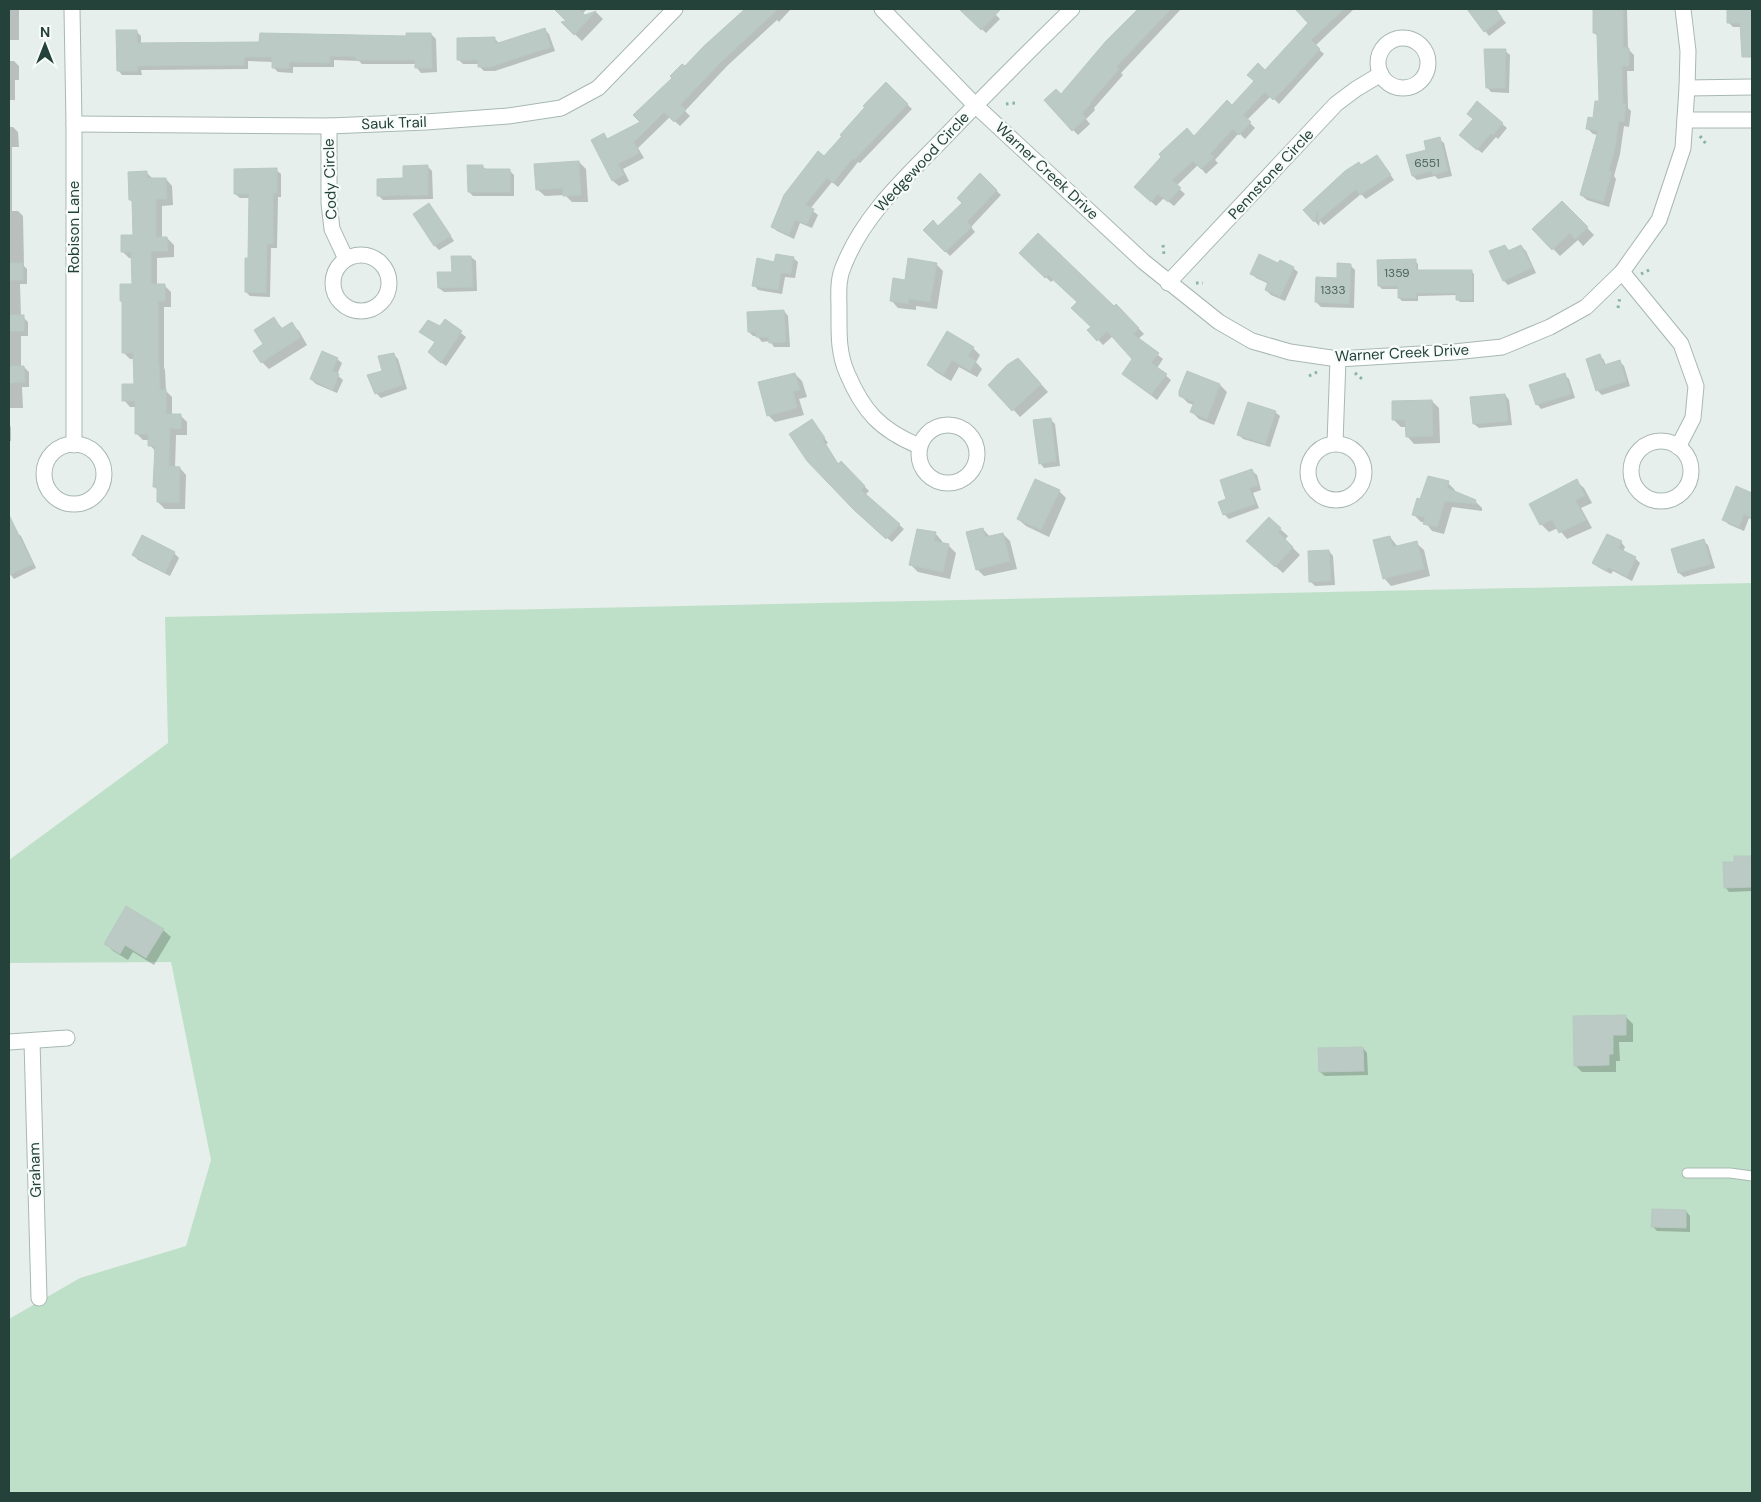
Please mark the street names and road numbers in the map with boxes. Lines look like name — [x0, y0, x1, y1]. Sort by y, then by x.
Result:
street label: Wedgewood Circle — [870, 107, 974, 217]
street label: Sauk Trail — [361, 112, 427, 134]
street label: Warner Creek Drive — [991, 118, 1103, 224]
street label: Pennstone Circle — [1224, 124, 1318, 224]
street label: Cody Circle — [319, 138, 341, 220]
street label: Robison Lane — [64, 181, 84, 273]
street label: Warner Creek Drive — [1334, 339, 1470, 367]
street label: Graham — [24, 1142, 46, 1198]

